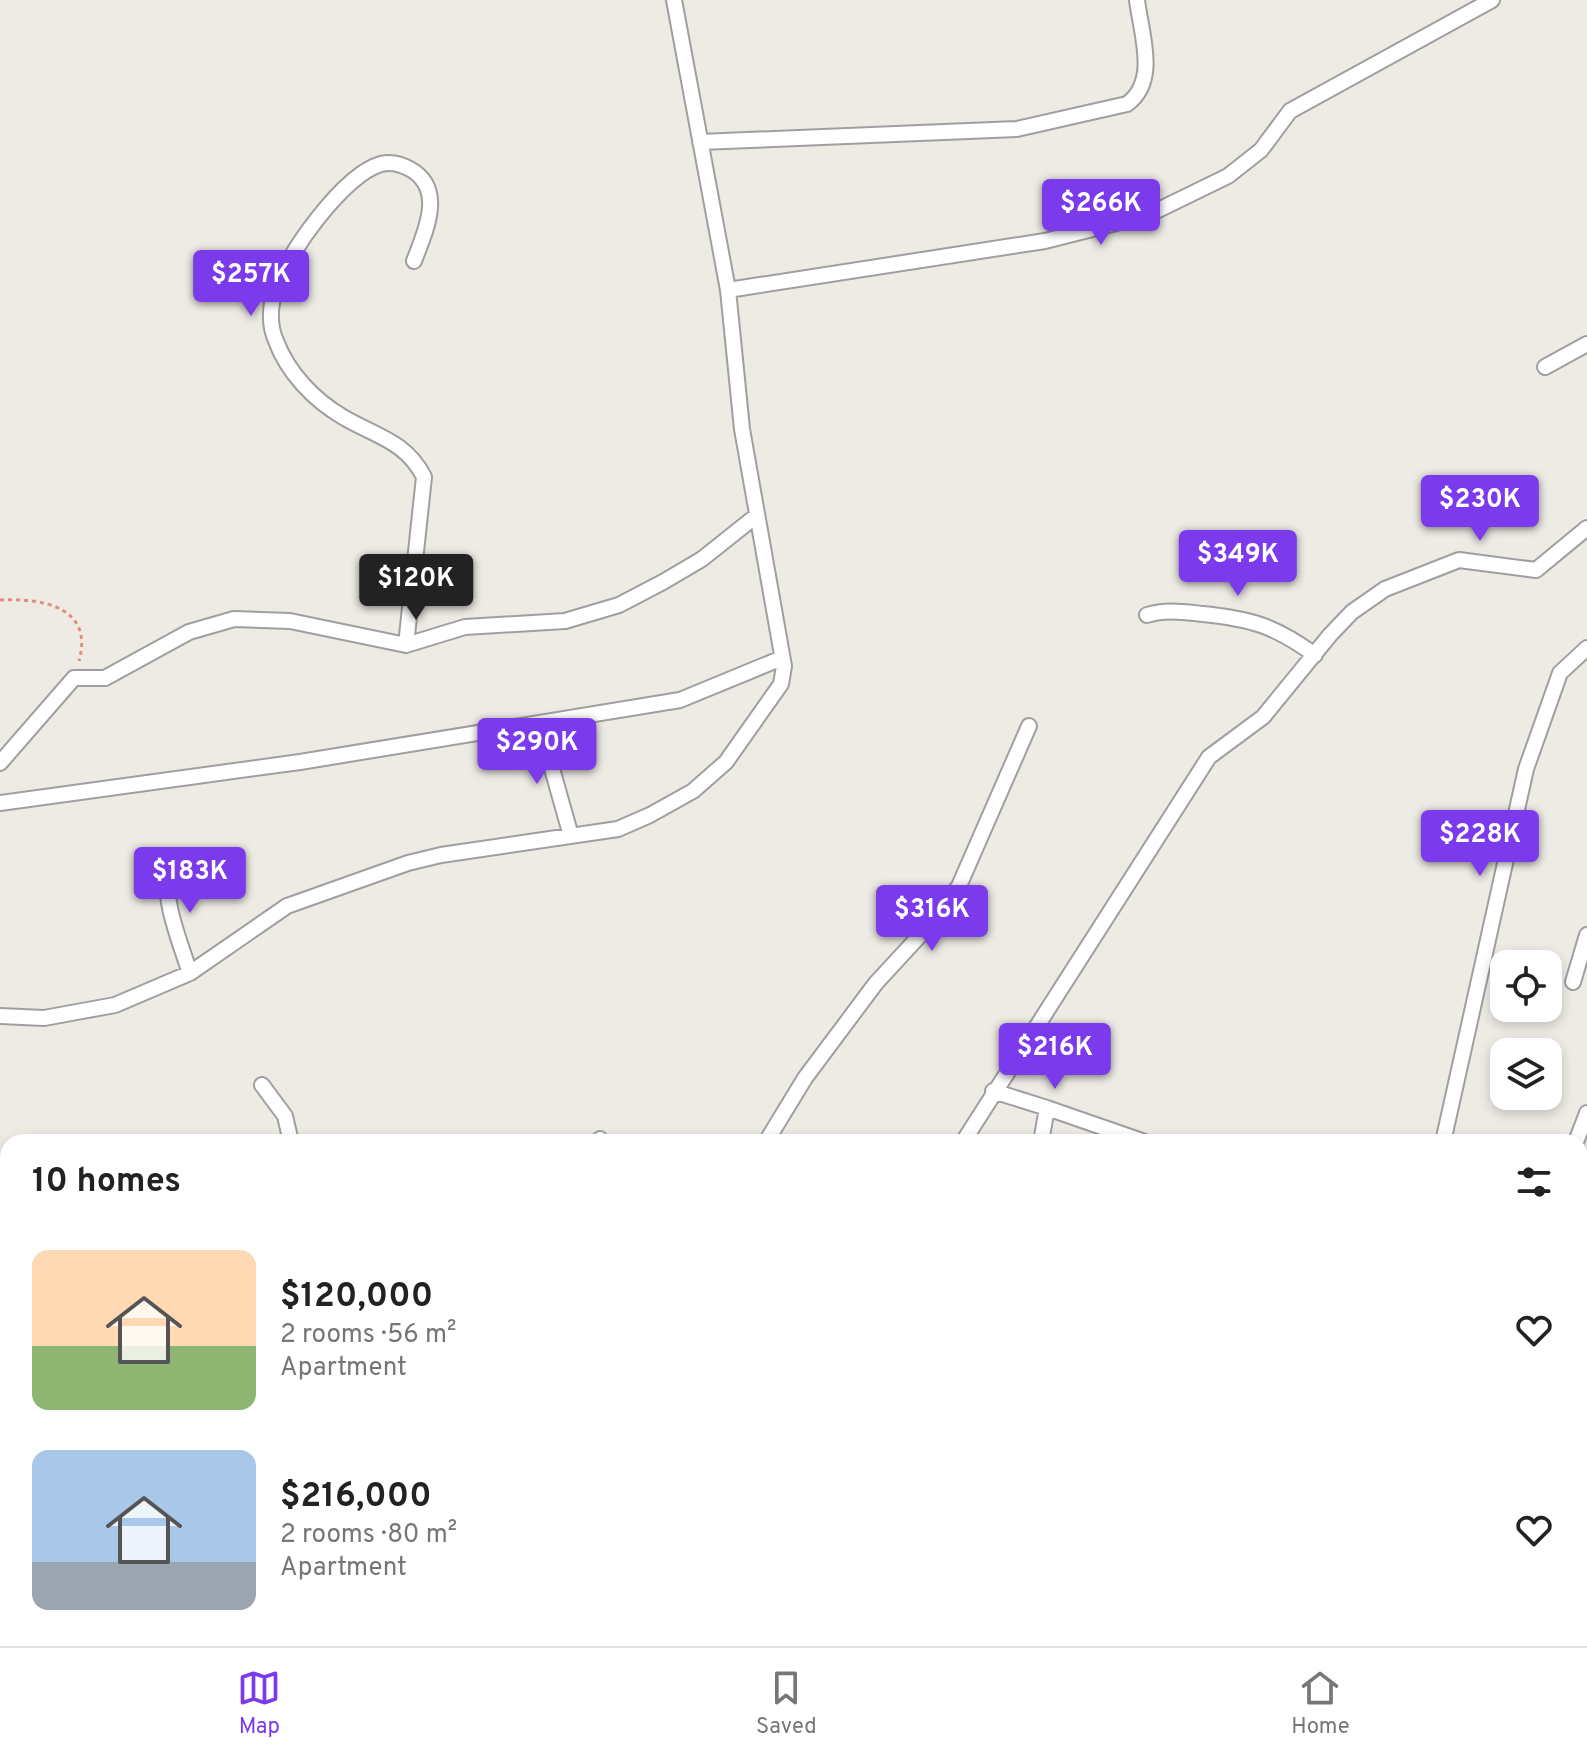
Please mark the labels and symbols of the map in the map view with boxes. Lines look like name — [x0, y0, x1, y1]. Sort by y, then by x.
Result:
pin: $266K — [1045, 179, 1157, 247]
pin: $257K — [195, 250, 307, 318]
pin: $230K — [1424, 475, 1536, 543]
pin: $349K — [1182, 530, 1294, 598]
pin: $120K — [360, 554, 472, 622]
pin: $290K — [481, 718, 593, 786]
pin: $228K — [1424, 810, 1536, 878]
pin: $183K — [134, 847, 246, 915]
pin: $316K — [876, 885, 988, 953]
pin: $216K — [999, 1023, 1111, 1091]

